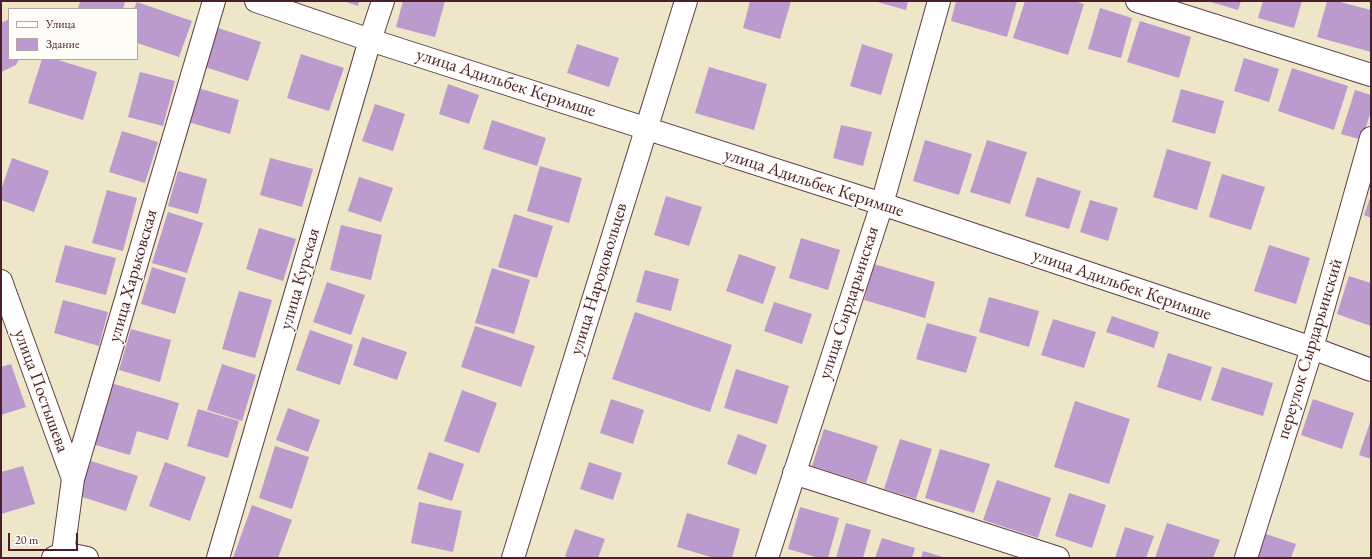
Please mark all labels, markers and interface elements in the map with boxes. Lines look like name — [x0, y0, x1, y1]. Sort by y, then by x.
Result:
legend — [8, 8, 138, 60]
text: Улица — [46, 16, 76, 32]
text: Здание — [46, 36, 80, 52]
street label: улица Адильбек Керимше — [413, 44, 599, 122]
street label: улица Адильбек Керимше — [721, 144, 907, 222]
street label: улица Народовольцев — [566, 200, 632, 358]
street label: улица Харьковская — [104, 207, 162, 345]
street label: улица Сырдарьинская — [814, 224, 884, 382]
street label: улица Курская — [275, 226, 325, 332]
street label: улица Адильбек Керимше — [1030, 244, 1214, 326]
street label: переулок Сырдарьинский — [1272, 256, 1348, 442]
street label: улица Постышева — [9, 326, 73, 456]
scale bar — [10, 525, 80, 551]
text: 20 m — [15, 532, 38, 548]

